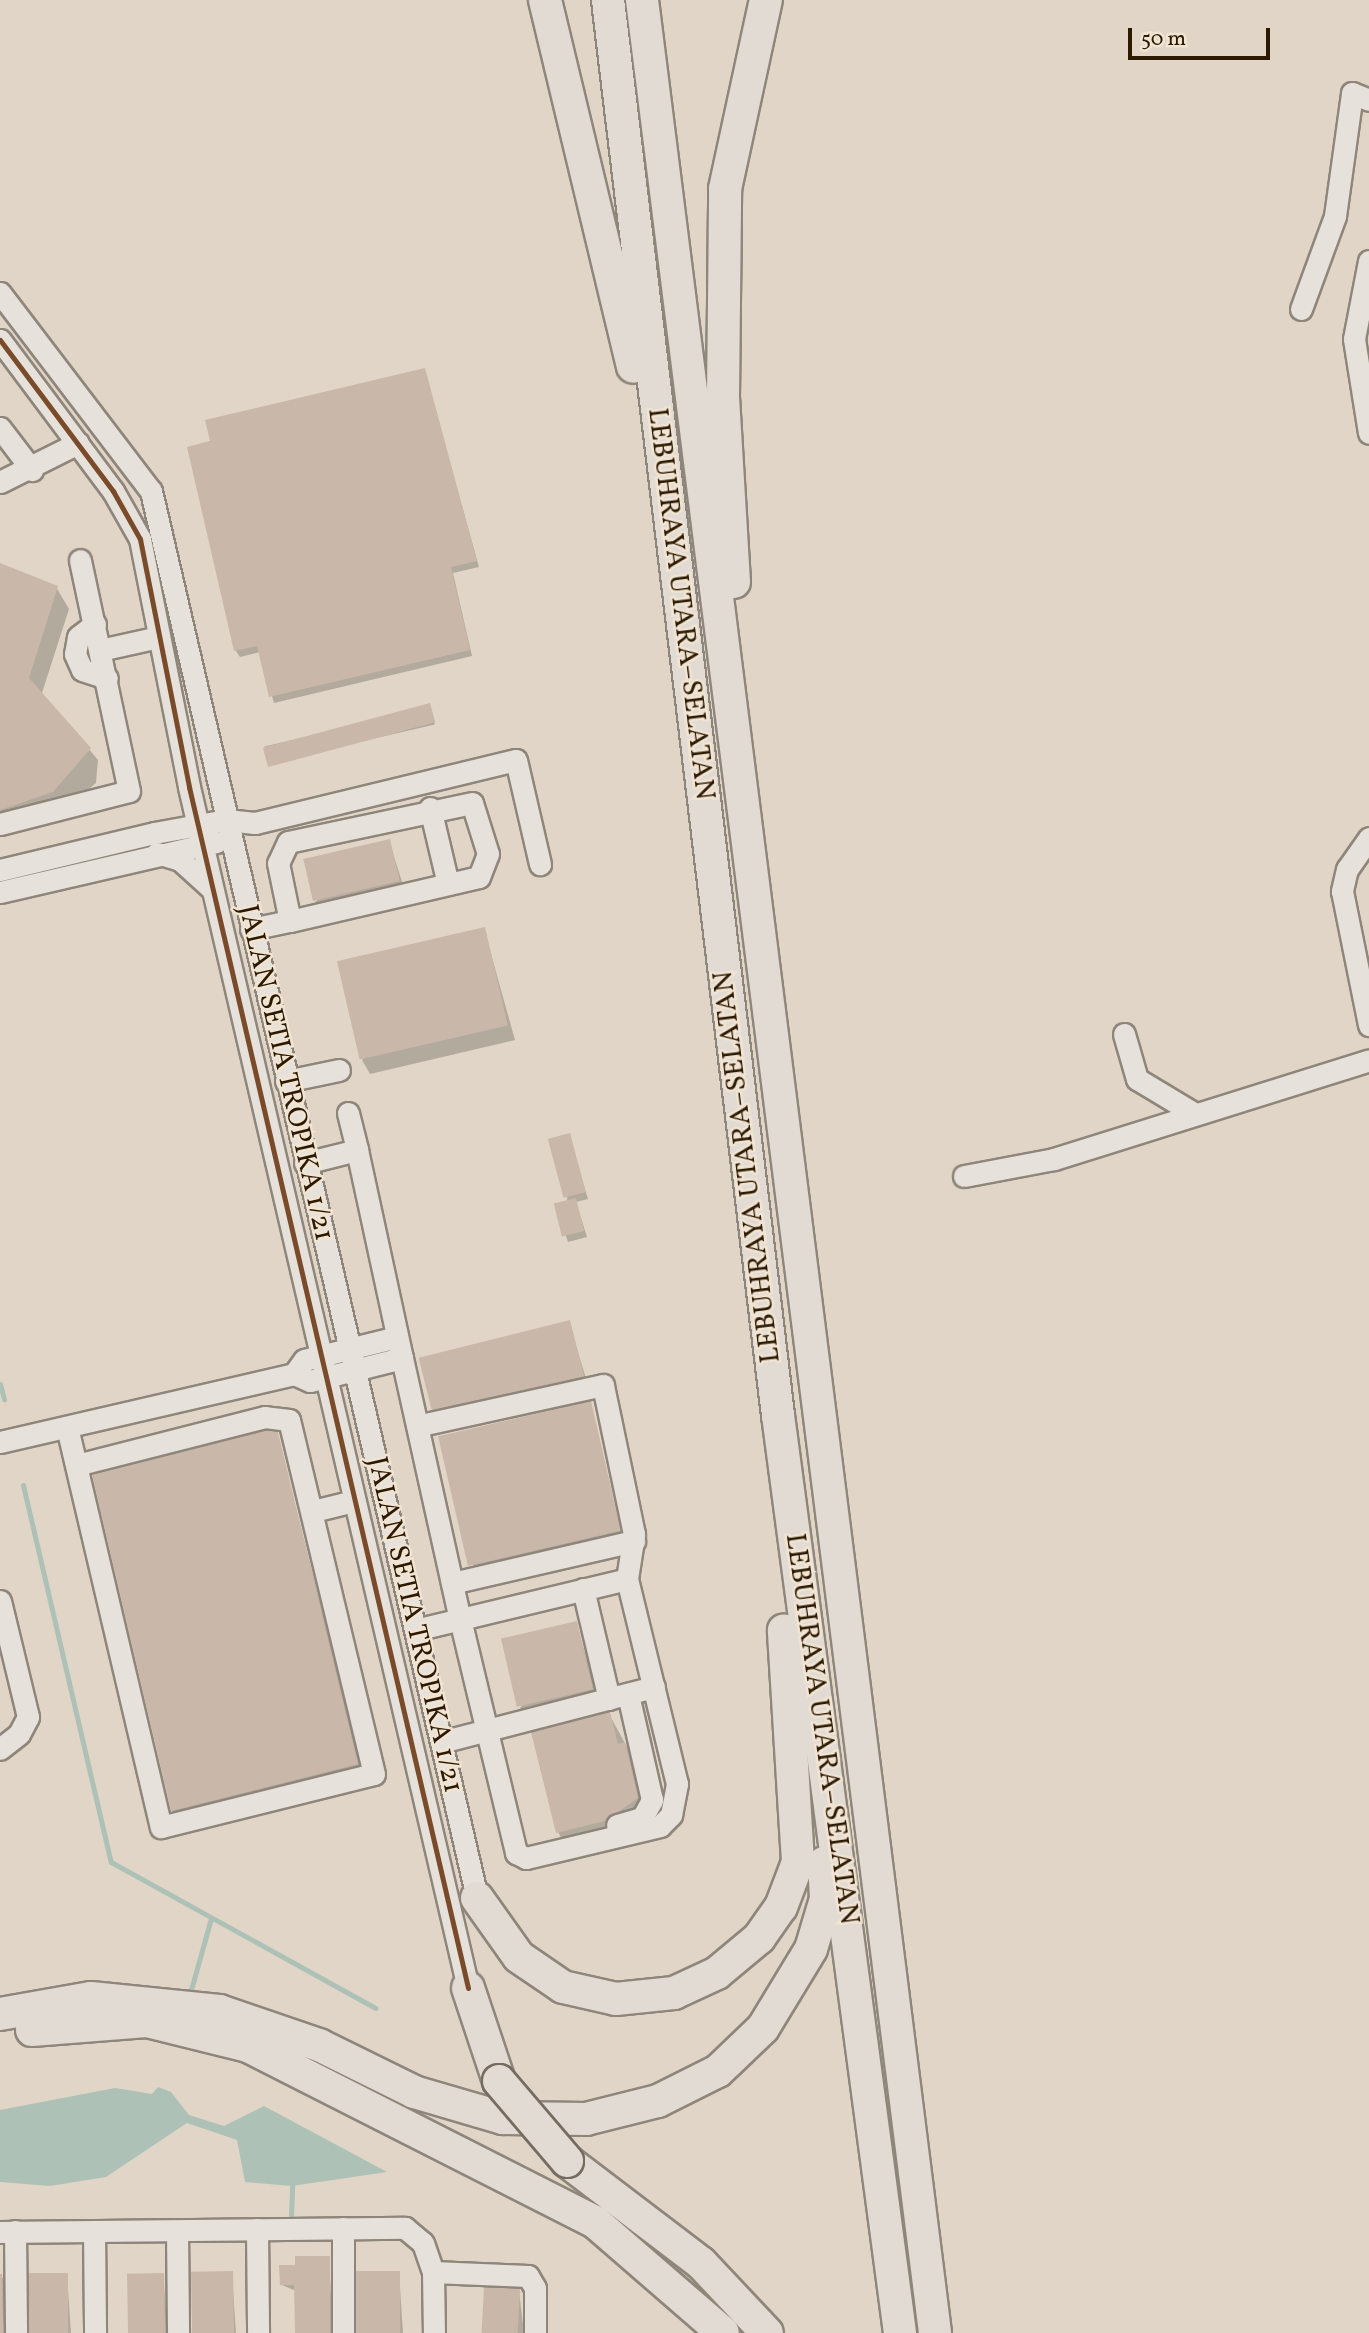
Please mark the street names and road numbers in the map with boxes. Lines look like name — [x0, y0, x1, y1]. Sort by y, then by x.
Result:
street label: LEBUHRAYA UTARA–SELATAN — [639, 406, 721, 802]
street label: JALAN SETIA TROPIKA 1/21 — [230, 901, 340, 1245]
street label: LEBUHRAYA UTARA–SELATAN — [707, 969, 789, 1365]
street label: JALAN SETIA TROPIKA 1/21 — [359, 1453, 469, 1797]
street label: LEBUHRAYA UTARA–SELATAN — [777, 1531, 865, 1927]

